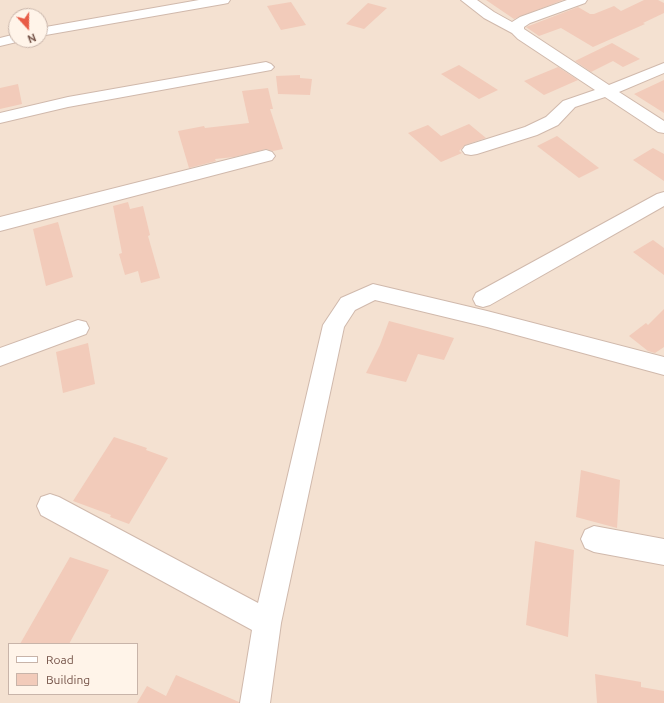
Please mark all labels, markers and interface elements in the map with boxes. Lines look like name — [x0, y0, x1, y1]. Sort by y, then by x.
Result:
north arrow — [8, 8, 48, 48]
text: N — [26, 31, 38, 45]
legend — [8, 643, 138, 695]
text: Road — [46, 653, 74, 666]
text: Building — [46, 673, 90, 686]

